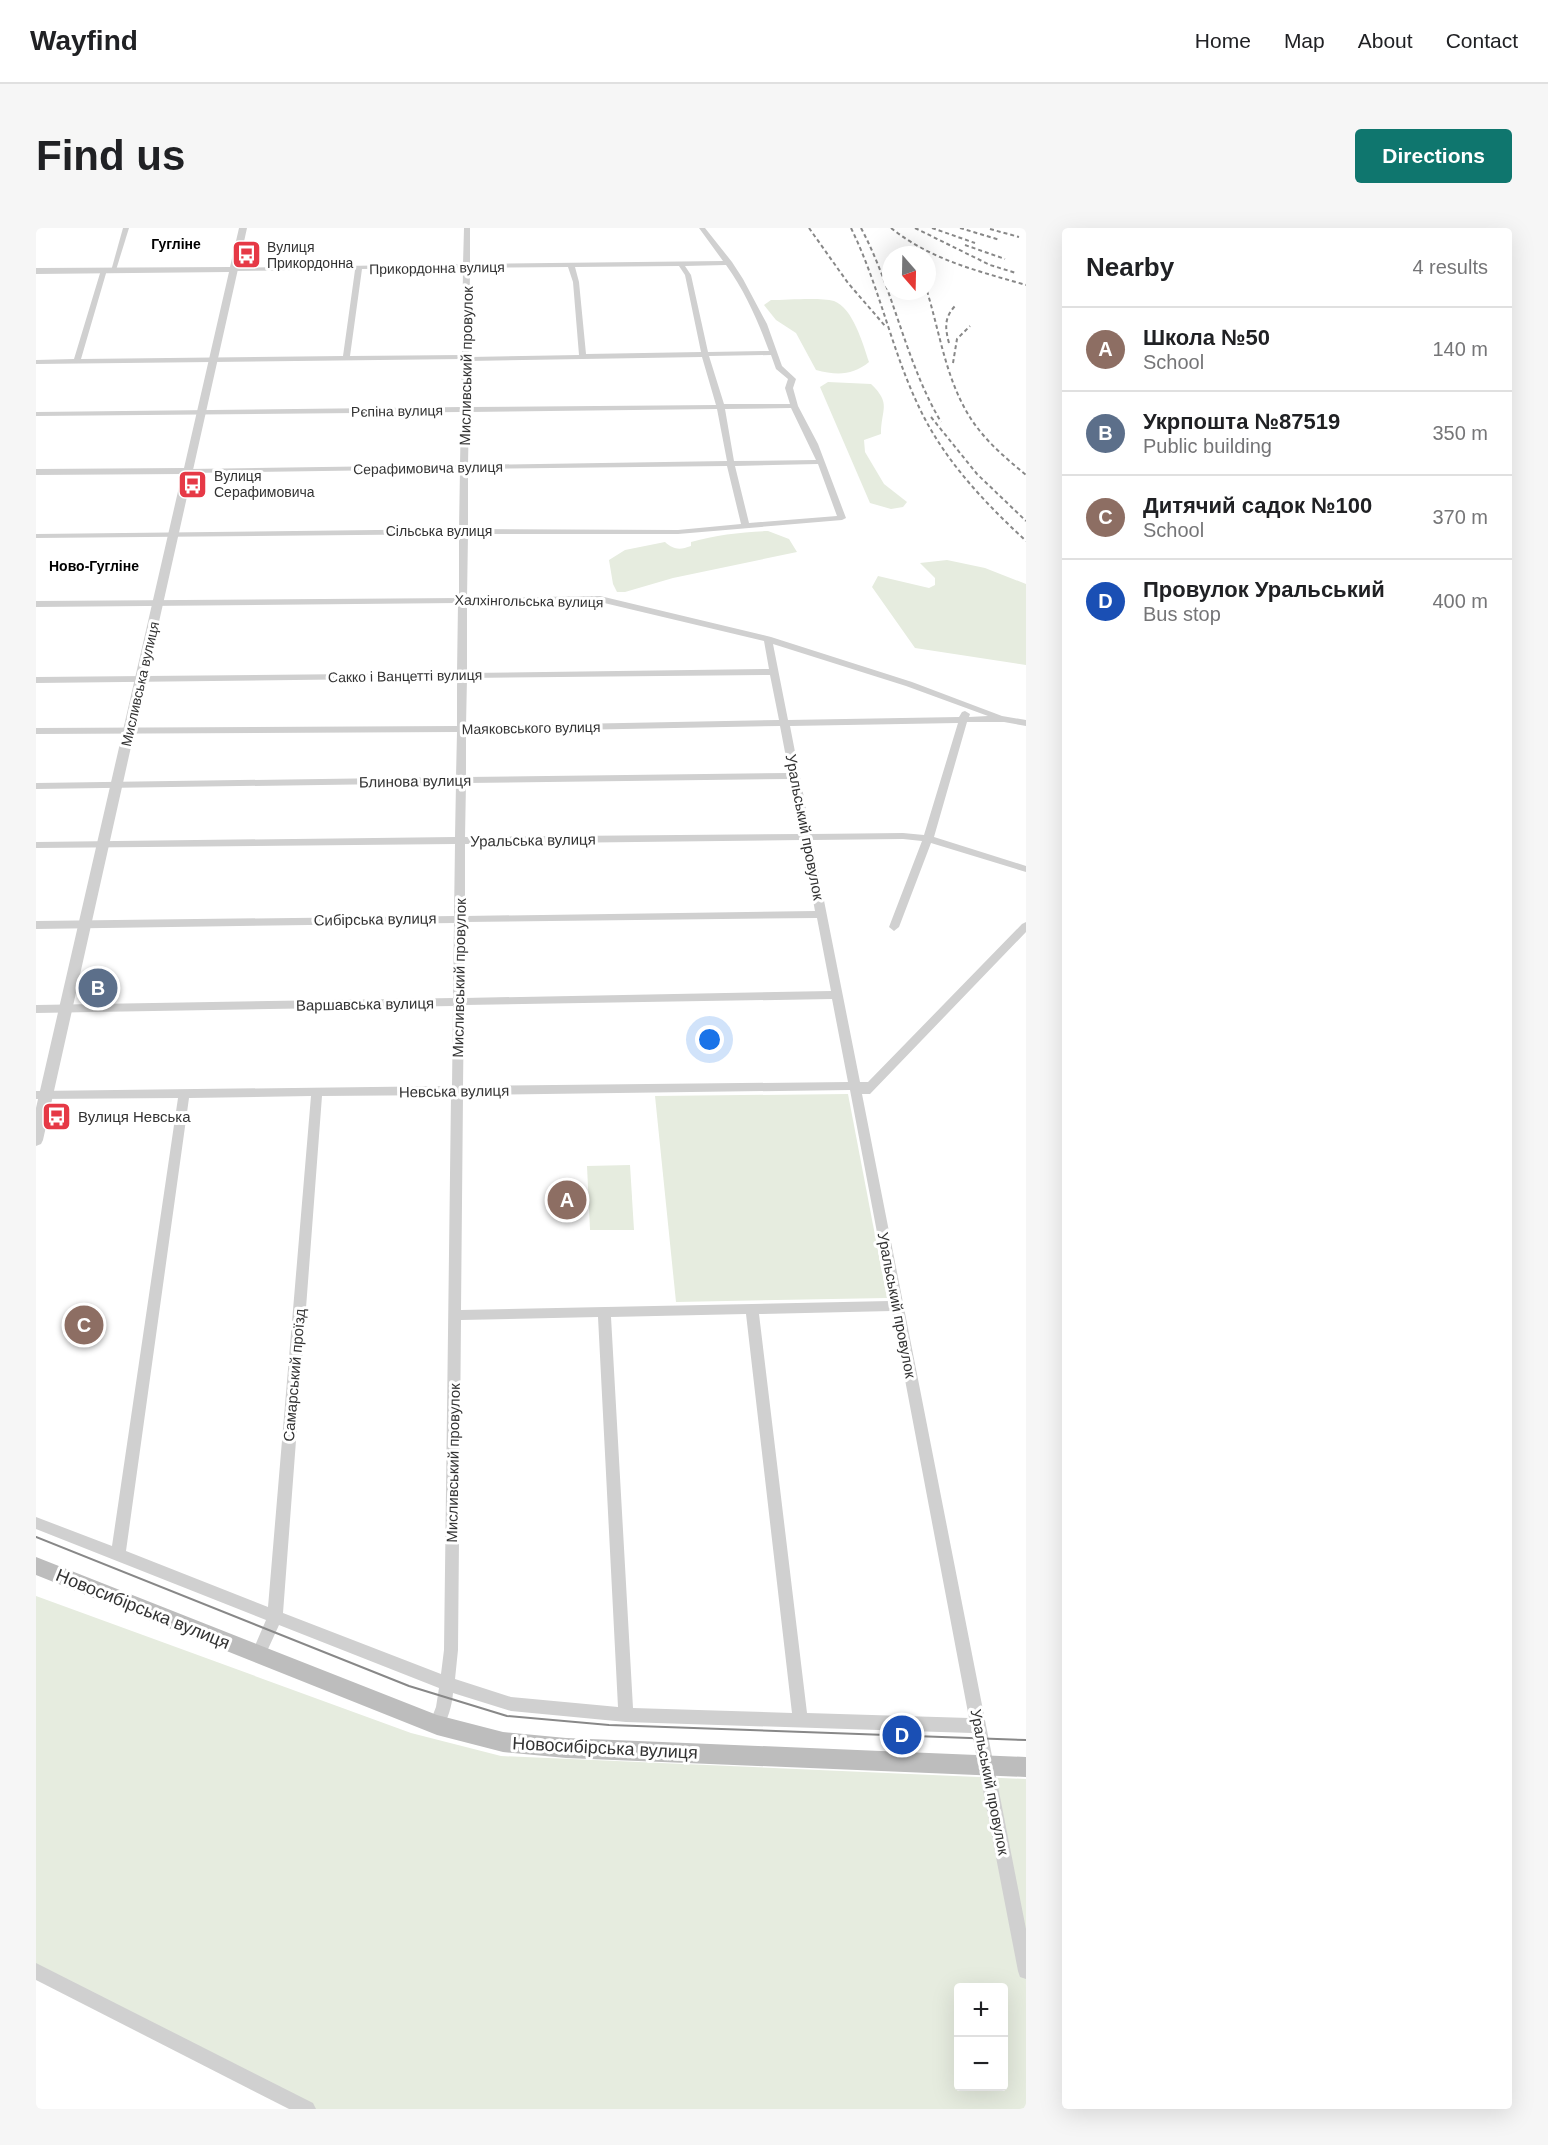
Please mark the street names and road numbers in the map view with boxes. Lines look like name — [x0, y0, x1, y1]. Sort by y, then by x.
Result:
street label: Прикордонна вулиця — [369, 259, 505, 277]
street label: Мисливський провулок — [456, 286, 476, 446]
street label: Рєпіна вулиця — [351, 402, 443, 420]
street label: Серафимовича вулиця — [353, 459, 503, 477]
street label: Сільська вулиця — [386, 523, 492, 539]
street label: Халхінгольська вулиця — [455, 592, 603, 610]
street label: Мисливська вулиця — [118, 620, 162, 748]
street label: Сакко і Ванцетті вулиця — [328, 667, 482, 685]
street label: Маяковського вулиця — [461, 719, 601, 737]
street label: Уральський провулок — [783, 753, 828, 902]
street label: Блинова вулиця — [359, 772, 471, 790]
street label: Уральська вулиця — [470, 830, 596, 850]
street label: Мисливський провулок — [449, 898, 469, 1058]
street label: Сибірська вулиця — [313, 909, 437, 929]
street label: Варшавська вулиця — [296, 994, 434, 1014]
street label: Невська вулиця — [399, 1082, 509, 1100]
street label: Уральський провулок — [875, 1231, 920, 1380]
street label: Самарський проїзд — [280, 1308, 308, 1442]
street label: Мисливський провулок — [443, 1383, 463, 1543]
street label: Новосибірська вулиця — [53, 1565, 233, 1653]
street label: Уральський провулок — [968, 1708, 1013, 1857]
street label: Новосибірська вулиця — [512, 1733, 698, 1763]

